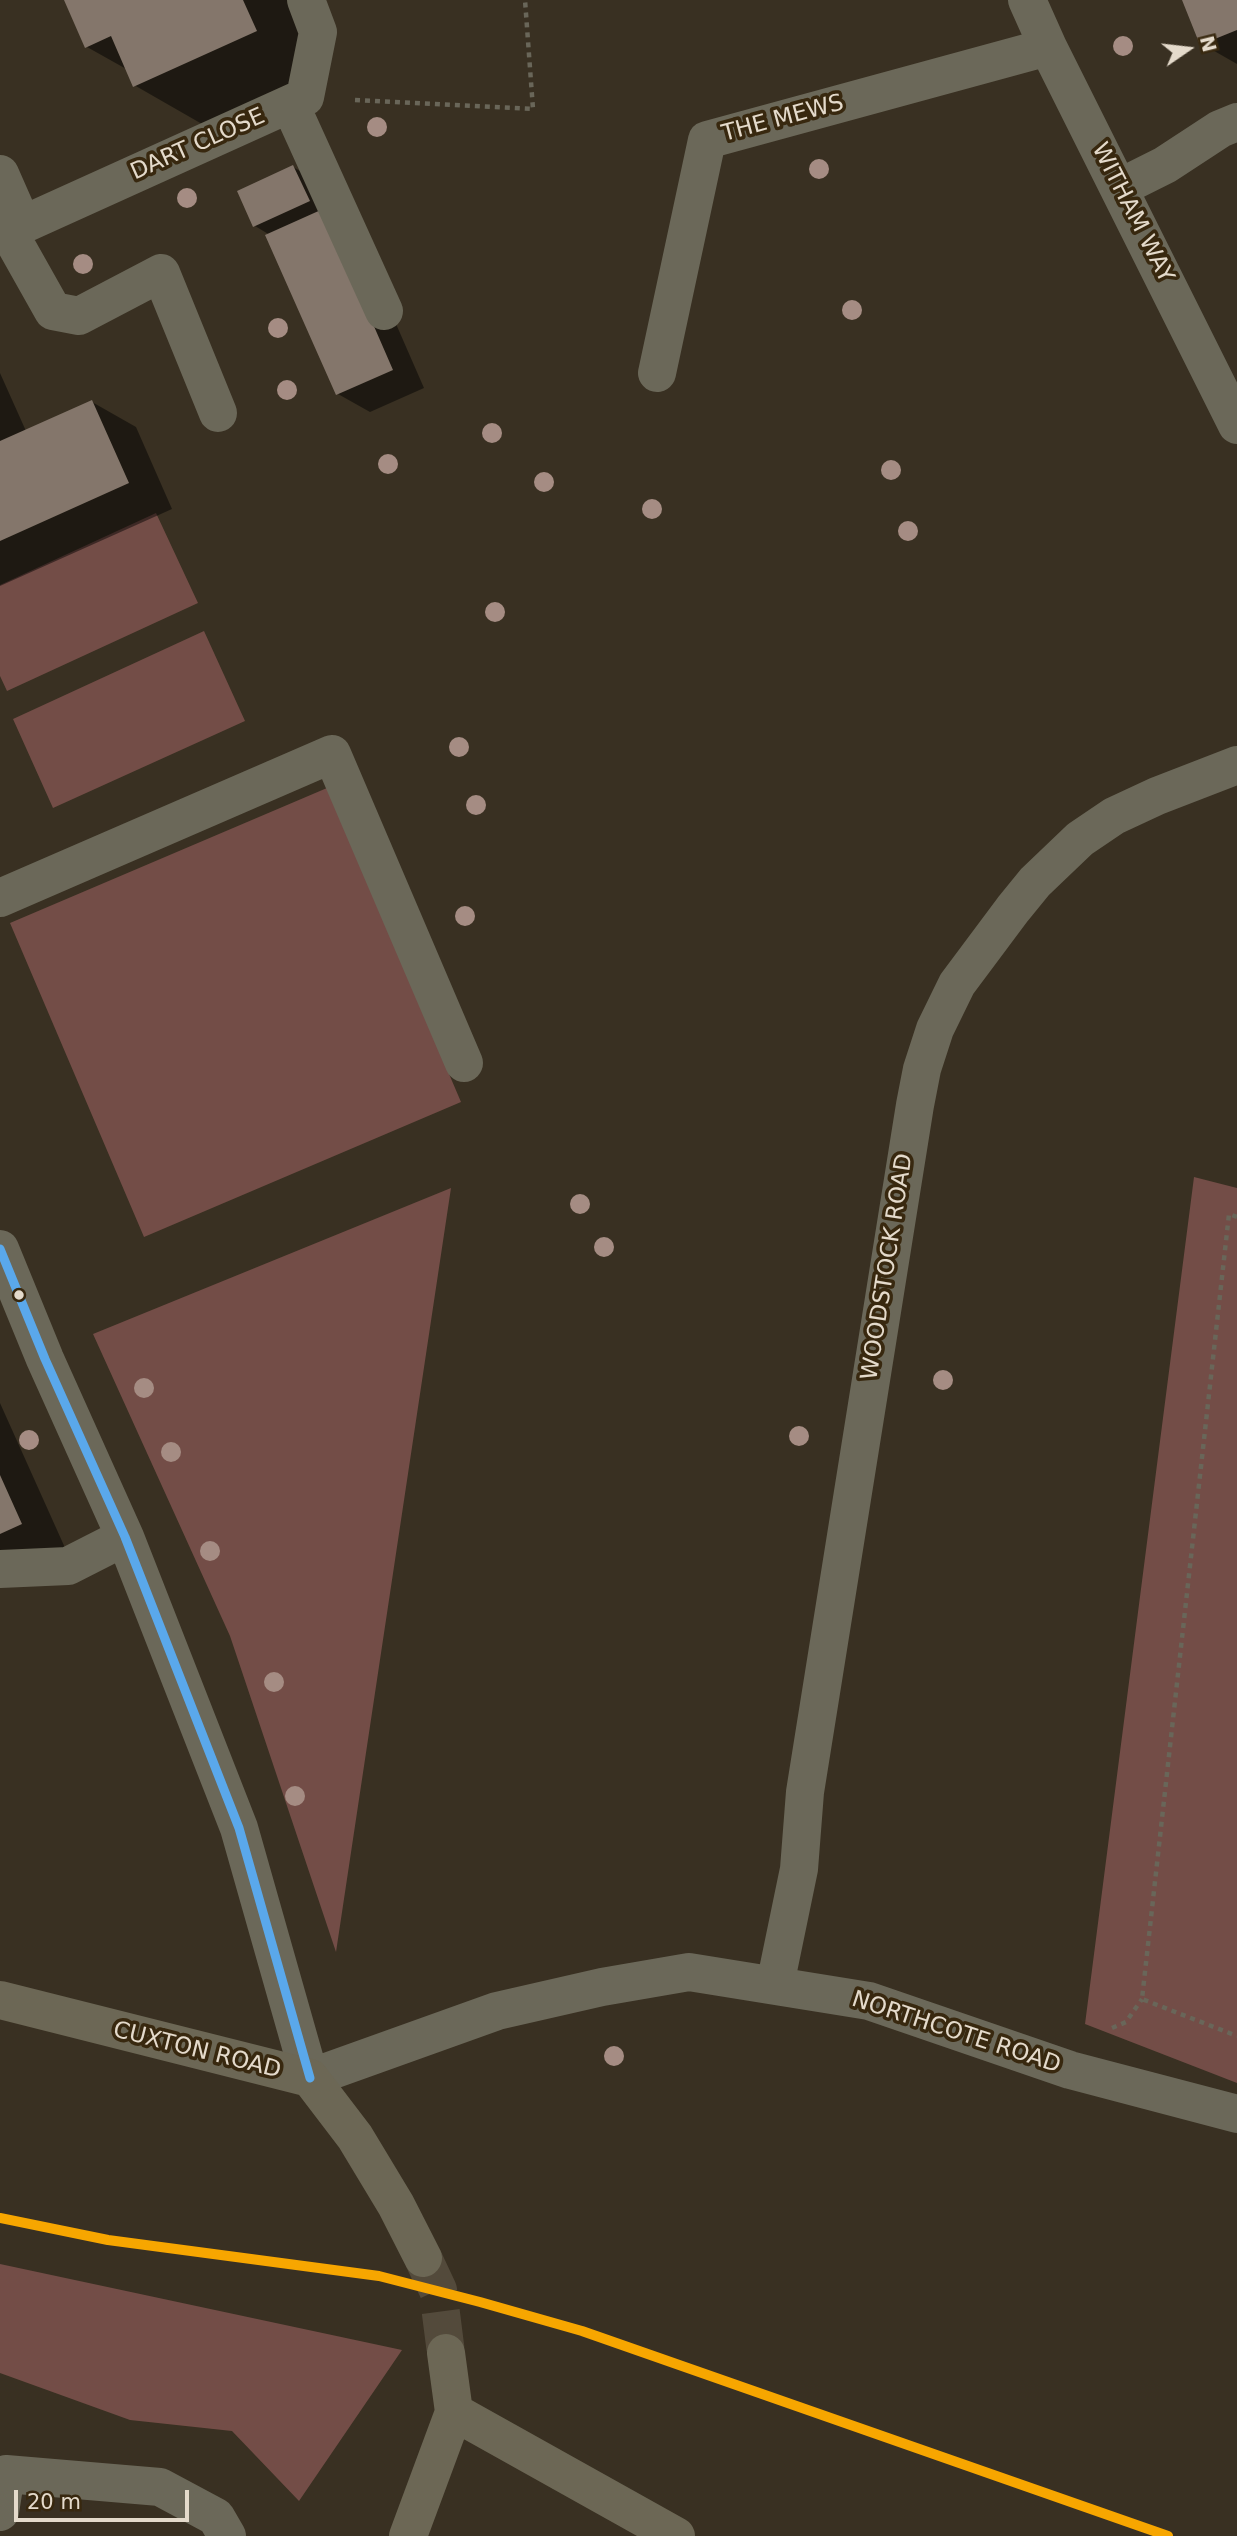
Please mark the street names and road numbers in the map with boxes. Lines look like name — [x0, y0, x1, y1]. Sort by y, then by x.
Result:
street label: THE MEWS — [719, 90, 847, 148]
street label: DART CLOSE — [127, 103, 269, 187]
street label: WITHAM WAY — [1085, 138, 1179, 288]
street label: WOODSTOCK ROAD — [856, 1152, 920, 1382]
street label: NORTHCOTE ROAD — [848, 1986, 1064, 2080]
street label: CUXTON ROAD — [110, 2017, 284, 2085]

